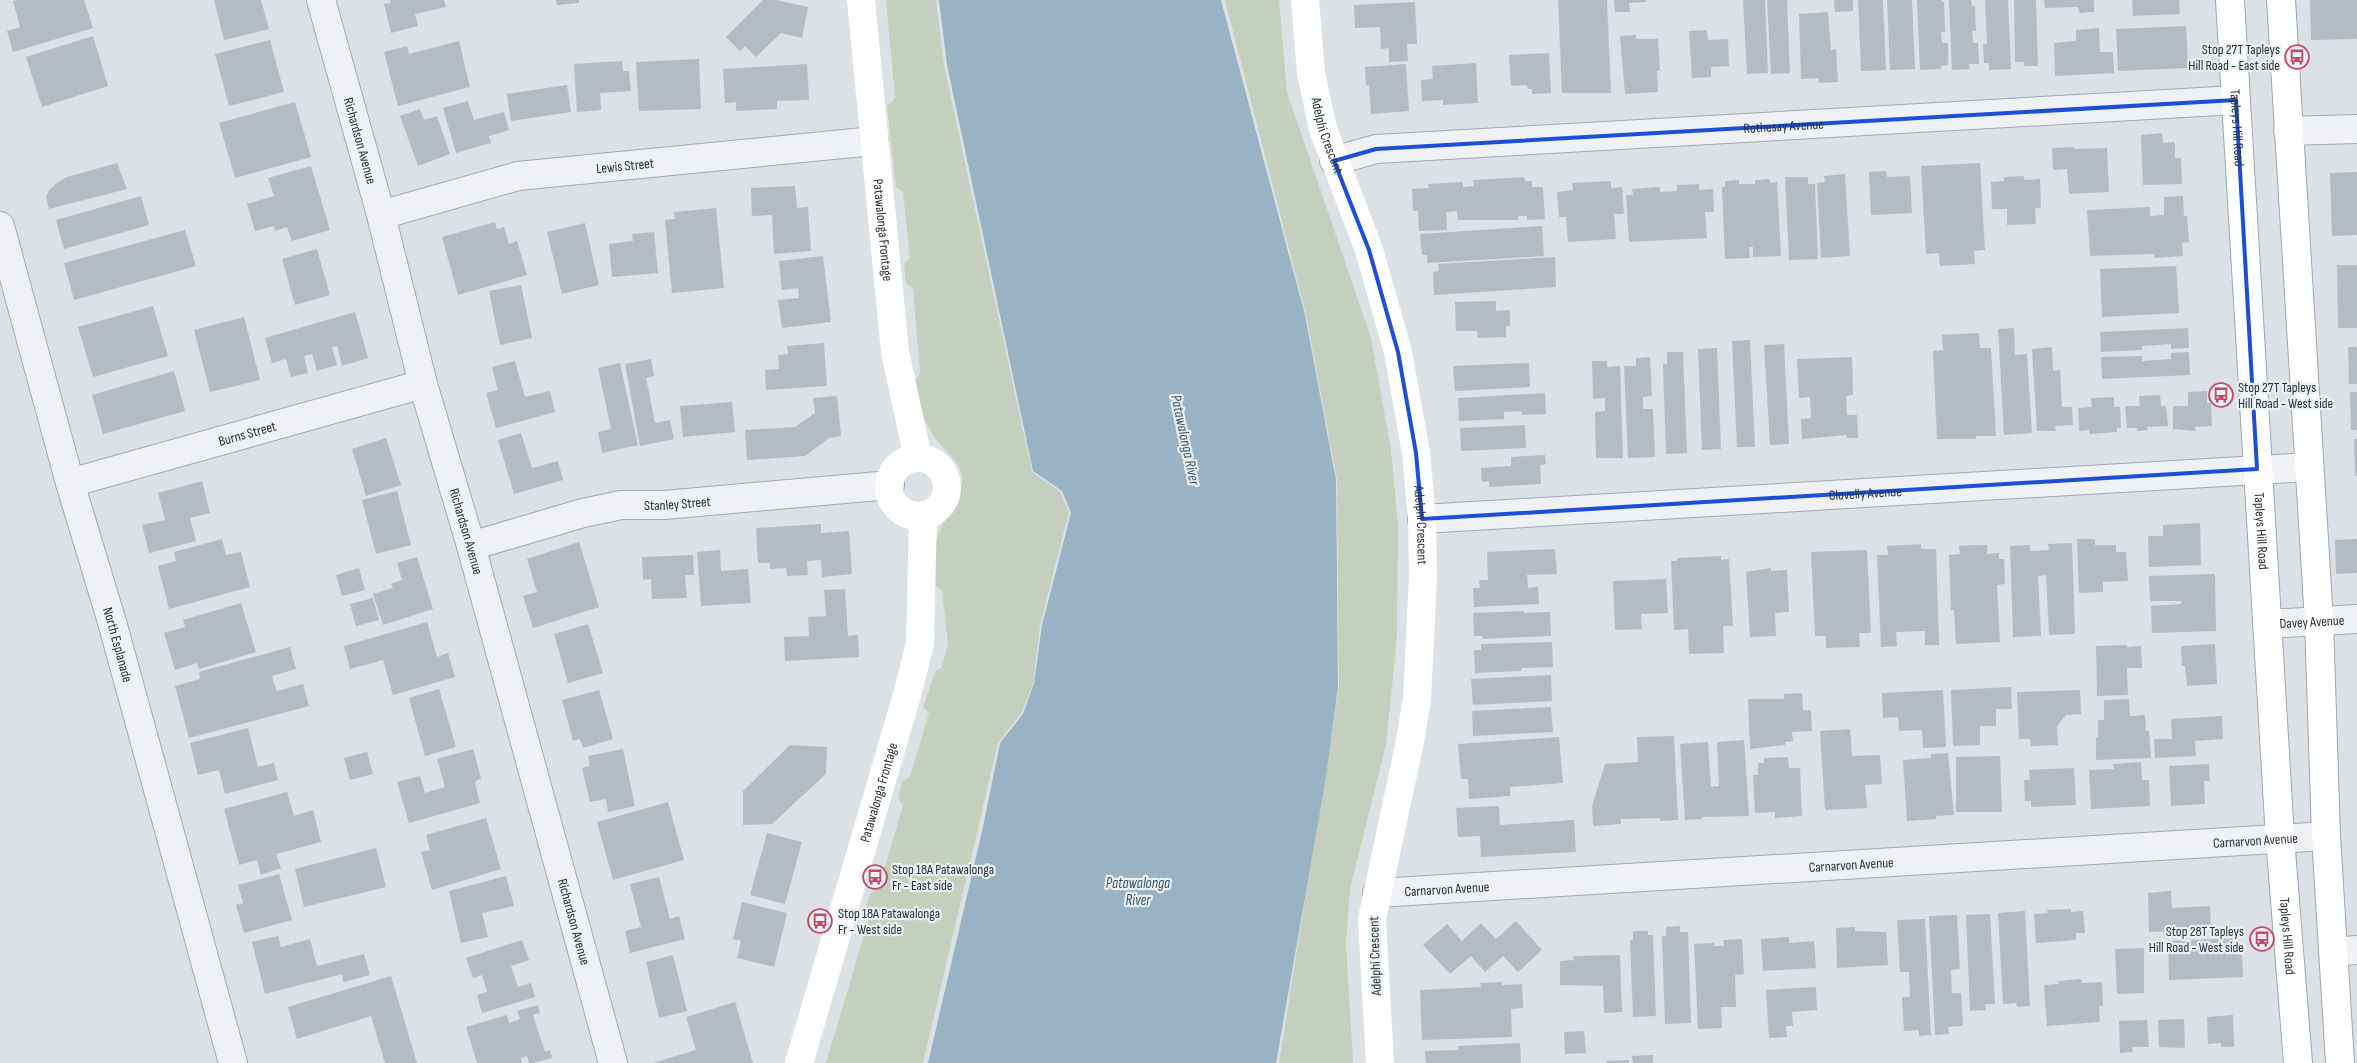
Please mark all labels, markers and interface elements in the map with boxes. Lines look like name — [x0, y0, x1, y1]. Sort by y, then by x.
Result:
place label: Stop 27T Tapleys Hill Road - East side — [2188, 41, 2280, 74]
bus stop icon: Stop 27T Tapleys Hill Road - East side — [2284, 44, 2310, 70]
street label: Tapleys Hill Road — [2227, 89, 2248, 167]
street label: Richardson Avenue — [340, 95, 380, 186]
street label: Adelphi Crescent — [1308, 95, 1348, 176]
street label: Rothesay Avenue — [1743, 115, 1824, 137]
street label: Lewis Street — [595, 154, 655, 177]
street label: Patawalonga Frontage — [870, 178, 897, 282]
place label: Stop 27T Tapleys Hill Road - West side — [2238, 379, 2333, 412]
bus stop icon: Stop 27T Tapleys Hill Road - West side — [2208, 382, 2234, 408]
water label: Patawalonga River — [1166, 393, 1204, 488]
street label: Burns Street — [216, 417, 278, 449]
street label: Clovelly Avenue — [1828, 482, 1902, 504]
street label: Adelphi Crescent — [1410, 484, 1431, 565]
street label: Richardson Avenue — [446, 486, 487, 576]
street label: Stanley Street — [644, 492, 711, 514]
street label: Tapleys Hill Road — [2251, 492, 2272, 570]
street label: North Esplanade — [99, 605, 137, 684]
street label: Davey Avenue — [2279, 611, 2345, 632]
street label: Patawalonga Frontage — [856, 741, 901, 844]
street label: Carnarvon Avenue — [2212, 829, 2298, 851]
street label: Carnarvon Avenue — [1808, 853, 1894, 876]
place label: Stop 18A Patawalonga Fr - East side — [892, 861, 994, 894]
bus stop icon: Stop 18A Patawalonga Fr - East side — [862, 864, 888, 890]
water label: Patawalonga River — [1106, 874, 1170, 910]
street label: Richardson Avenue — [554, 877, 594, 967]
street label: Carnarvon Avenue — [1404, 878, 1490, 900]
street label: Tapleys Hill Road — [2276, 897, 2299, 976]
place label: Stop 18A Patawalonga Fr - West side — [838, 905, 940, 938]
bus stop icon: Stop 18A Patawalonga Fr - West side — [807, 908, 833, 934]
street label: Adelphi Crescent — [1365, 916, 1385, 997]
place label: Stop 28T Tapleys Hill Road - West side — [2149, 923, 2244, 956]
bus stop icon: Stop 28T Tapleys Hill Road - West side — [2249, 926, 2275, 952]

